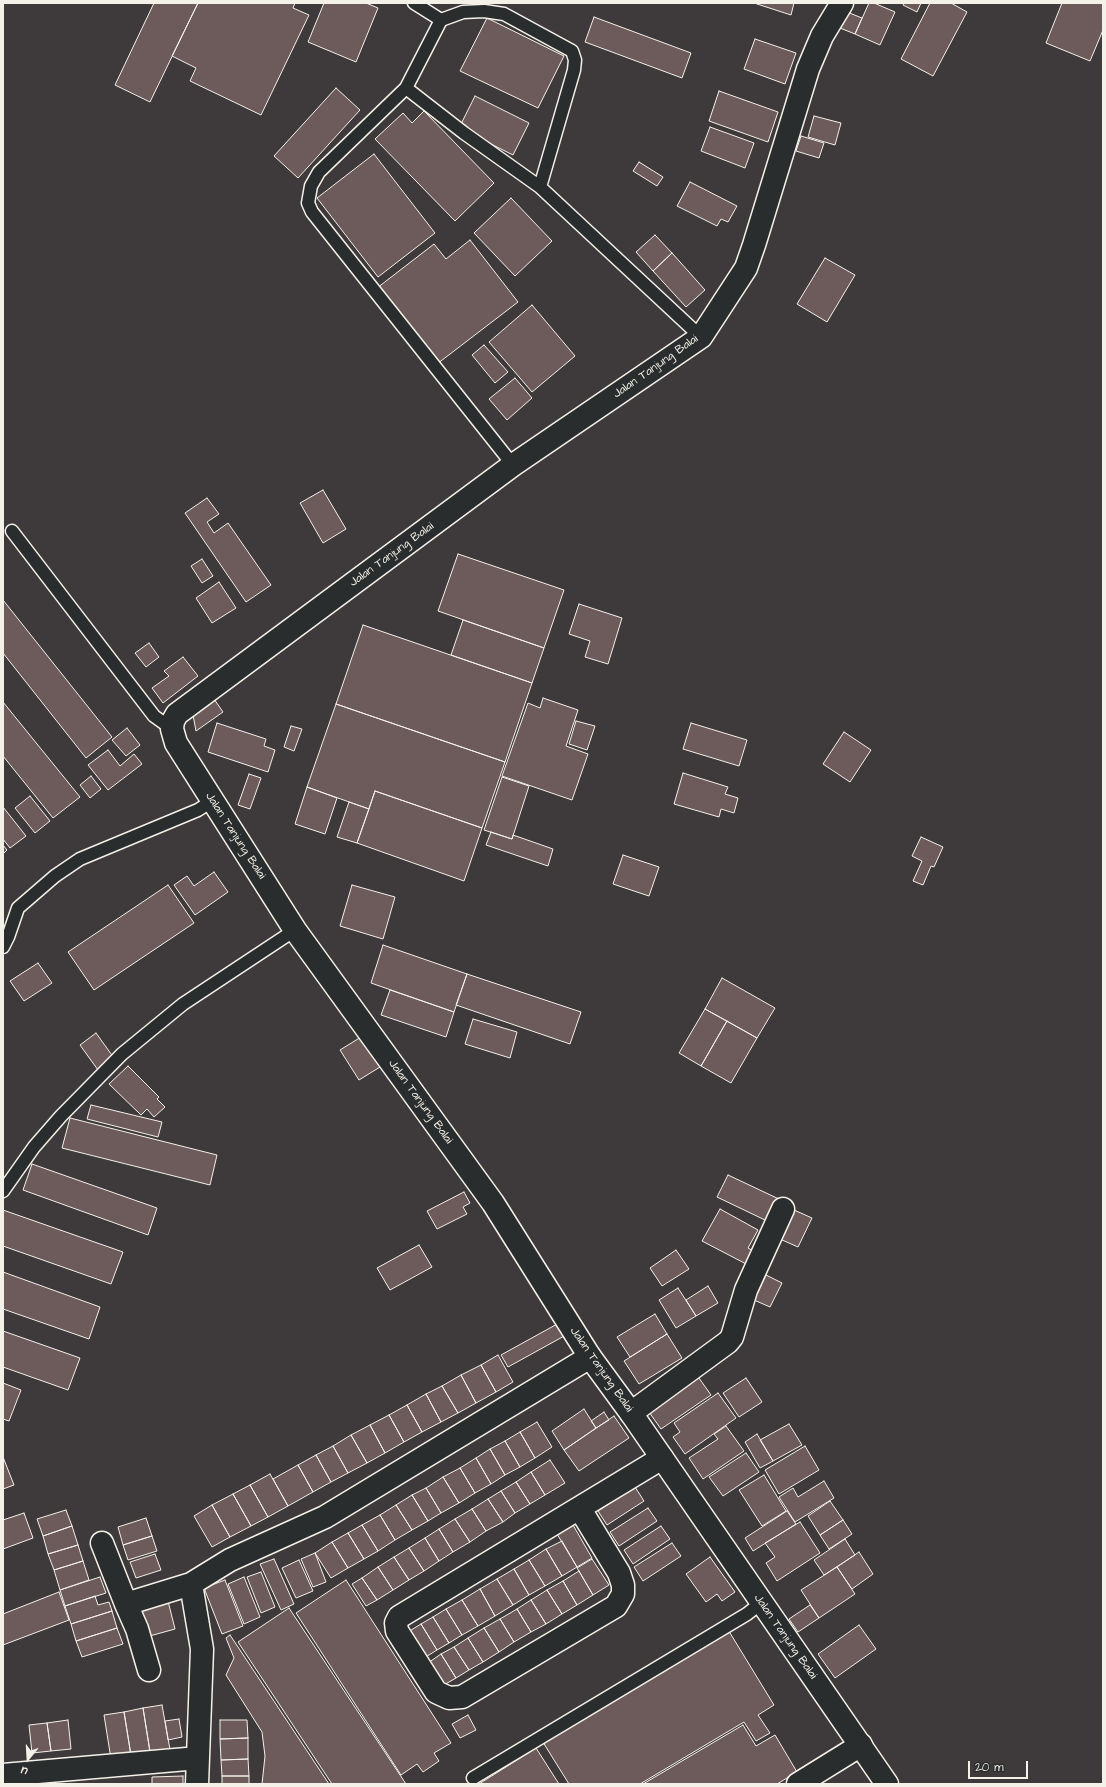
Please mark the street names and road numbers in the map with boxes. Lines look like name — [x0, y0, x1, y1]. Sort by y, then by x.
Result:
street label: Jalan Tanjung Balai — [611, 332, 701, 402]
street label: Jalan Tanjung Balai — [347, 520, 437, 590]
street label: Jalan Tanjung Balai — [202, 790, 268, 882]
street label: Jalan Tanjung Balai — [385, 1057, 455, 1147]
street label: Jalan Tanjung Balai — [566, 1325, 636, 1415]
street label: Jalan Tanjung Balai — [750, 1592, 820, 1682]

